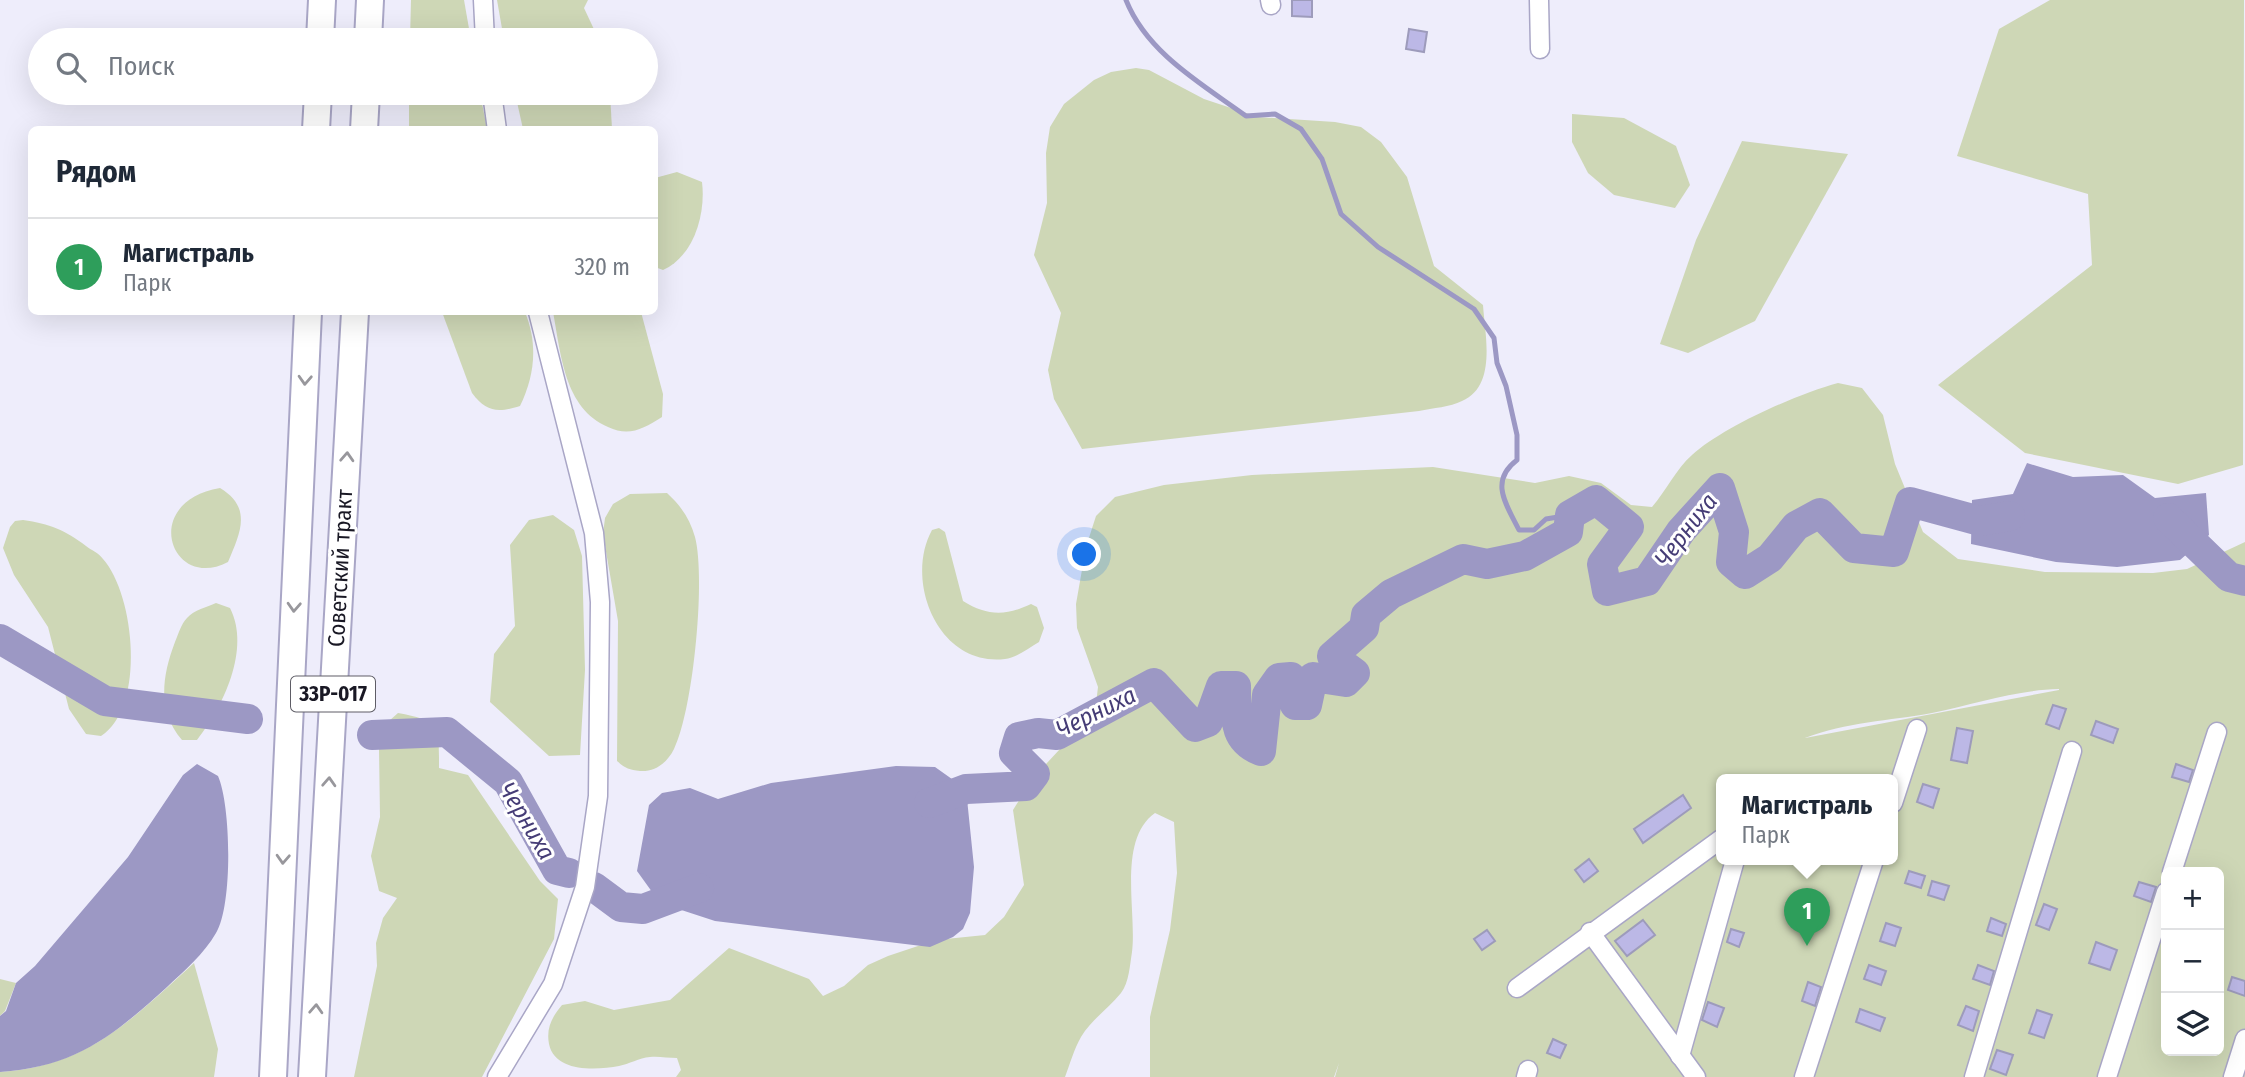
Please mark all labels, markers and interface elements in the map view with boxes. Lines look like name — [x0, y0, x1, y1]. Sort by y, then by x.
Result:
search box — [28, 28, 658, 105]
icon: search — [52, 48, 90, 86]
text: Поиск — [108, 51, 175, 82]
text: Рядом — [56, 154, 136, 190]
text: Магистраль — [123, 238, 254, 269]
text: 1 — [74, 253, 84, 281]
text: 320 m — [575, 253, 630, 281]
text: Парк — [123, 269, 171, 297]
one-way arrow — [297, 374, 312, 385]
one-way arrow — [339, 451, 354, 462]
street label: Советский тракт — [322, 488, 358, 648]
water label: Черниха — [1649, 488, 1723, 572]
your location — [1067, 537, 1101, 571]
one-way arrow — [287, 602, 302, 613]
road number: 33Р-017 — [291, 676, 375, 712]
water label: Черниха — [1052, 681, 1140, 743]
popup — [1716, 774, 1898, 865]
one-way arrow — [321, 776, 336, 787]
water label: Черниха — [493, 777, 561, 865]
text: Магистраль — [1742, 790, 1872, 821]
text: Парк — [1742, 821, 1790, 849]
one-way arrow — [275, 853, 290, 864]
map controls — [2161, 867, 2224, 1056]
button: + — [2161, 867, 2224, 930]
pin: 1 — [1784, 888, 1830, 946]
button: − — [2161, 930, 2224, 993]
button: layers — [2161, 993, 2224, 1056]
one-way arrow — [308, 1003, 323, 1014]

